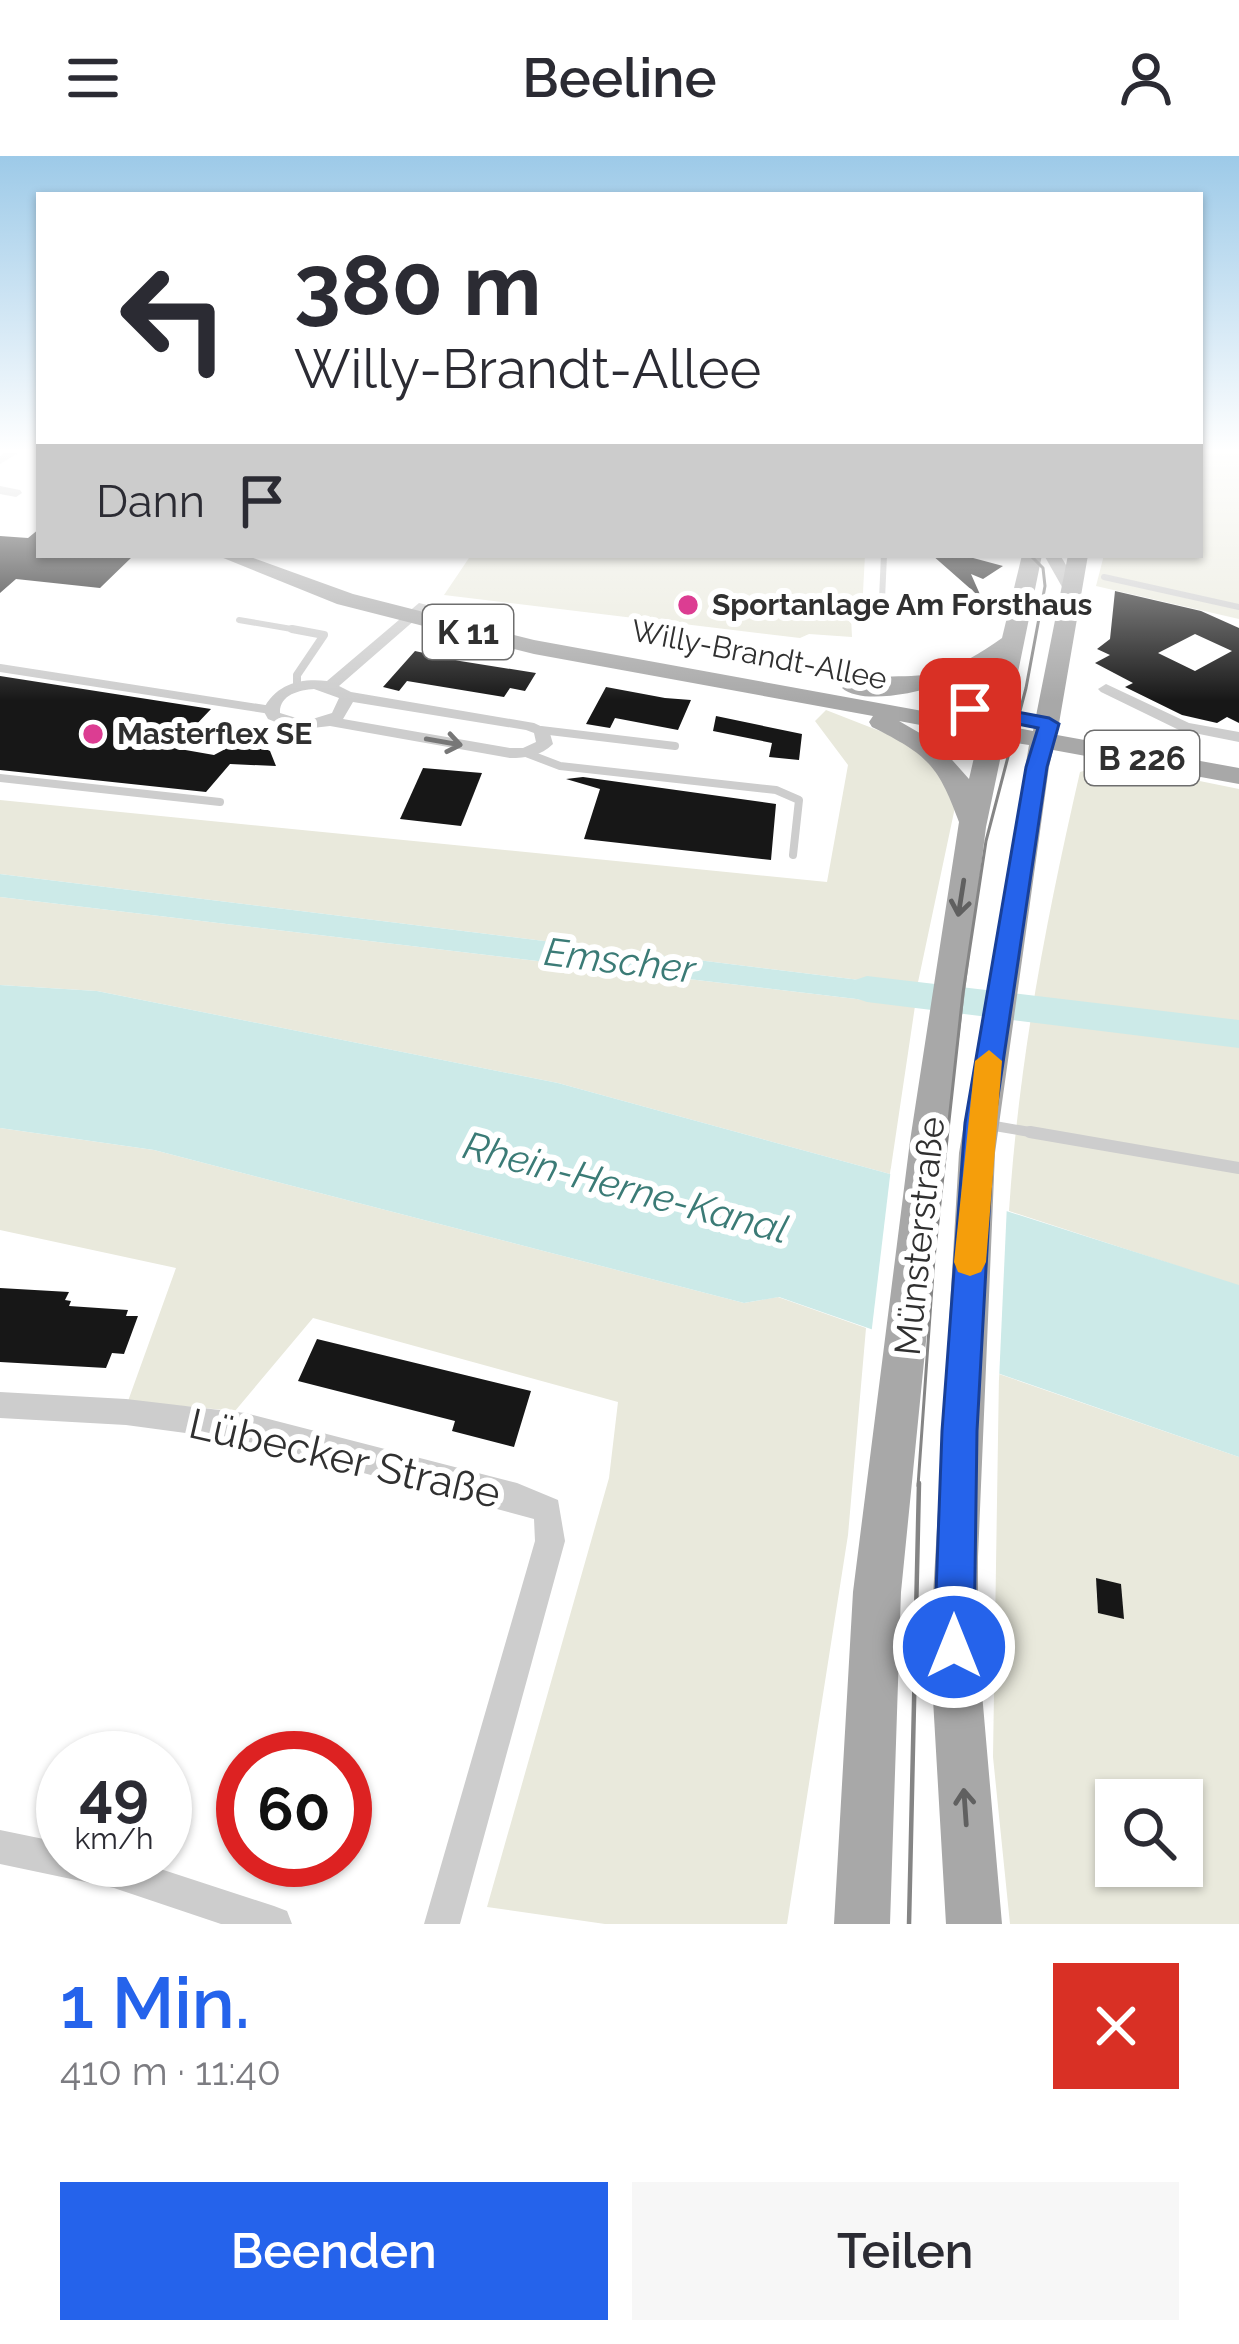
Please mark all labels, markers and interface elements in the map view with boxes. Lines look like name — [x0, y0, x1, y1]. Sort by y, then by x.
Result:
icon: menu — [60, 45, 126, 111]
icon: person — [1113, 45, 1179, 111]
text: Beeline — [522, 46, 717, 110]
text: 380 m — [294, 236, 542, 335]
icon: left — [96, 240, 252, 396]
text: Willy-Brandt-Allee — [294, 337, 761, 401]
icon: arrive — [229, 468, 295, 534]
text: Dann — [96, 475, 205, 528]
place label: Sportanlage Am Forsthaus — [712, 587, 1092, 622]
marker: Sportanlage Am Forsthaus — [675, 592, 701, 618]
road number: K 11 — [423, 605, 513, 659]
street label: Willy-Brandt-Allee — [628, 613, 890, 696]
pin — [919, 658, 1021, 760]
icon: arrive — [937, 676, 1003, 742]
place label: Masterflex SE — [117, 716, 312, 751]
marker: Masterflex SE — [80, 721, 106, 747]
one-way arrow — [423, 731, 462, 754]
road number: B 226 — [1085, 731, 1199, 785]
one-way arrow — [948, 878, 971, 917]
water label: Emscher — [542, 928, 700, 992]
street label: Münsterstraße — [886, 1115, 952, 1357]
water label: Rhein-Herne-Kanal — [459, 1122, 793, 1252]
street label: Lübecker Straße — [185, 1399, 505, 1518]
position arrow — [891, 1584, 1017, 1710]
speed limit sign: 60 — [216, 1731, 372, 1887]
text: 49 — [79, 1759, 149, 1829]
map controls — [1095, 1779, 1203, 1887]
button: search — [1095, 1779, 1203, 1887]
one-way arrow — [953, 1788, 976, 1827]
text: km/h — [74, 1821, 154, 1856]
text: 1 Min. — [60, 1960, 250, 2045]
button: close — [1053, 1963, 1179, 2089]
text: 410 m · 11:40 — [60, 2048, 281, 2094]
button: Beenden — [60, 2182, 608, 2320]
button: Teilen — [632, 2182, 1179, 2320]

